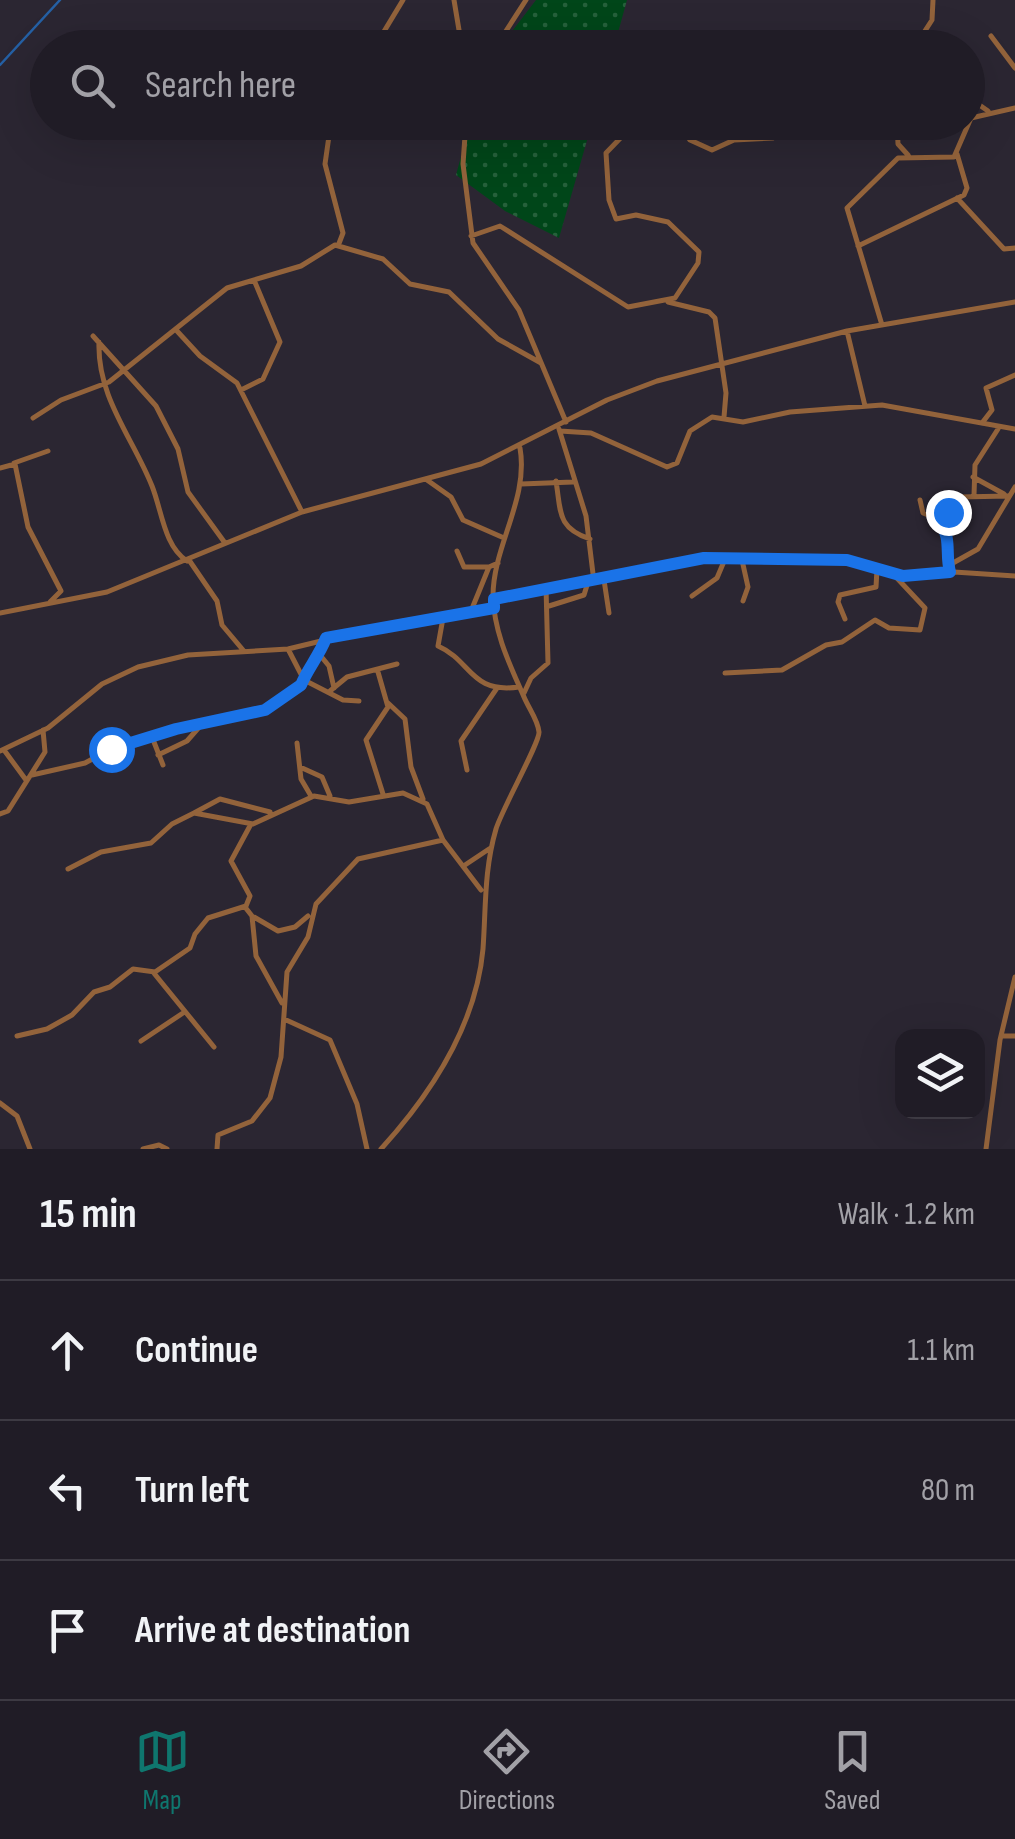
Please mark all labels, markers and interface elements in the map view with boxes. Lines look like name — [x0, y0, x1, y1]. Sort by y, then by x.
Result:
search box — [30, 30, 985, 140]
icon: search — [65, 58, 120, 113]
text: Search here — [145, 63, 296, 108]
route end — [926, 490, 972, 536]
route start — [89, 727, 135, 773]
map controls — [895, 1029, 985, 1119]
button: layers — [895, 1029, 985, 1119]
text: 15 min — [40, 1189, 137, 1240]
text: Walk · 1.2 km — [838, 1195, 975, 1234]
icon: ahead — [40, 1323, 95, 1378]
text: Continue — [135, 1328, 258, 1373]
text: 1.1 km — [908, 1331, 975, 1370]
icon: left — [40, 1463, 95, 1518]
text: Turn left — [135, 1468, 249, 1513]
text: 80 m — [921, 1471, 975, 1510]
icon: arrive — [40, 1603, 95, 1658]
text: Arrive at destination — [135, 1608, 410, 1653]
tab: Map — [135, 1724, 190, 1817]
tab: Directions — [459, 1724, 555, 1817]
tab: Saved — [824, 1724, 880, 1817]

